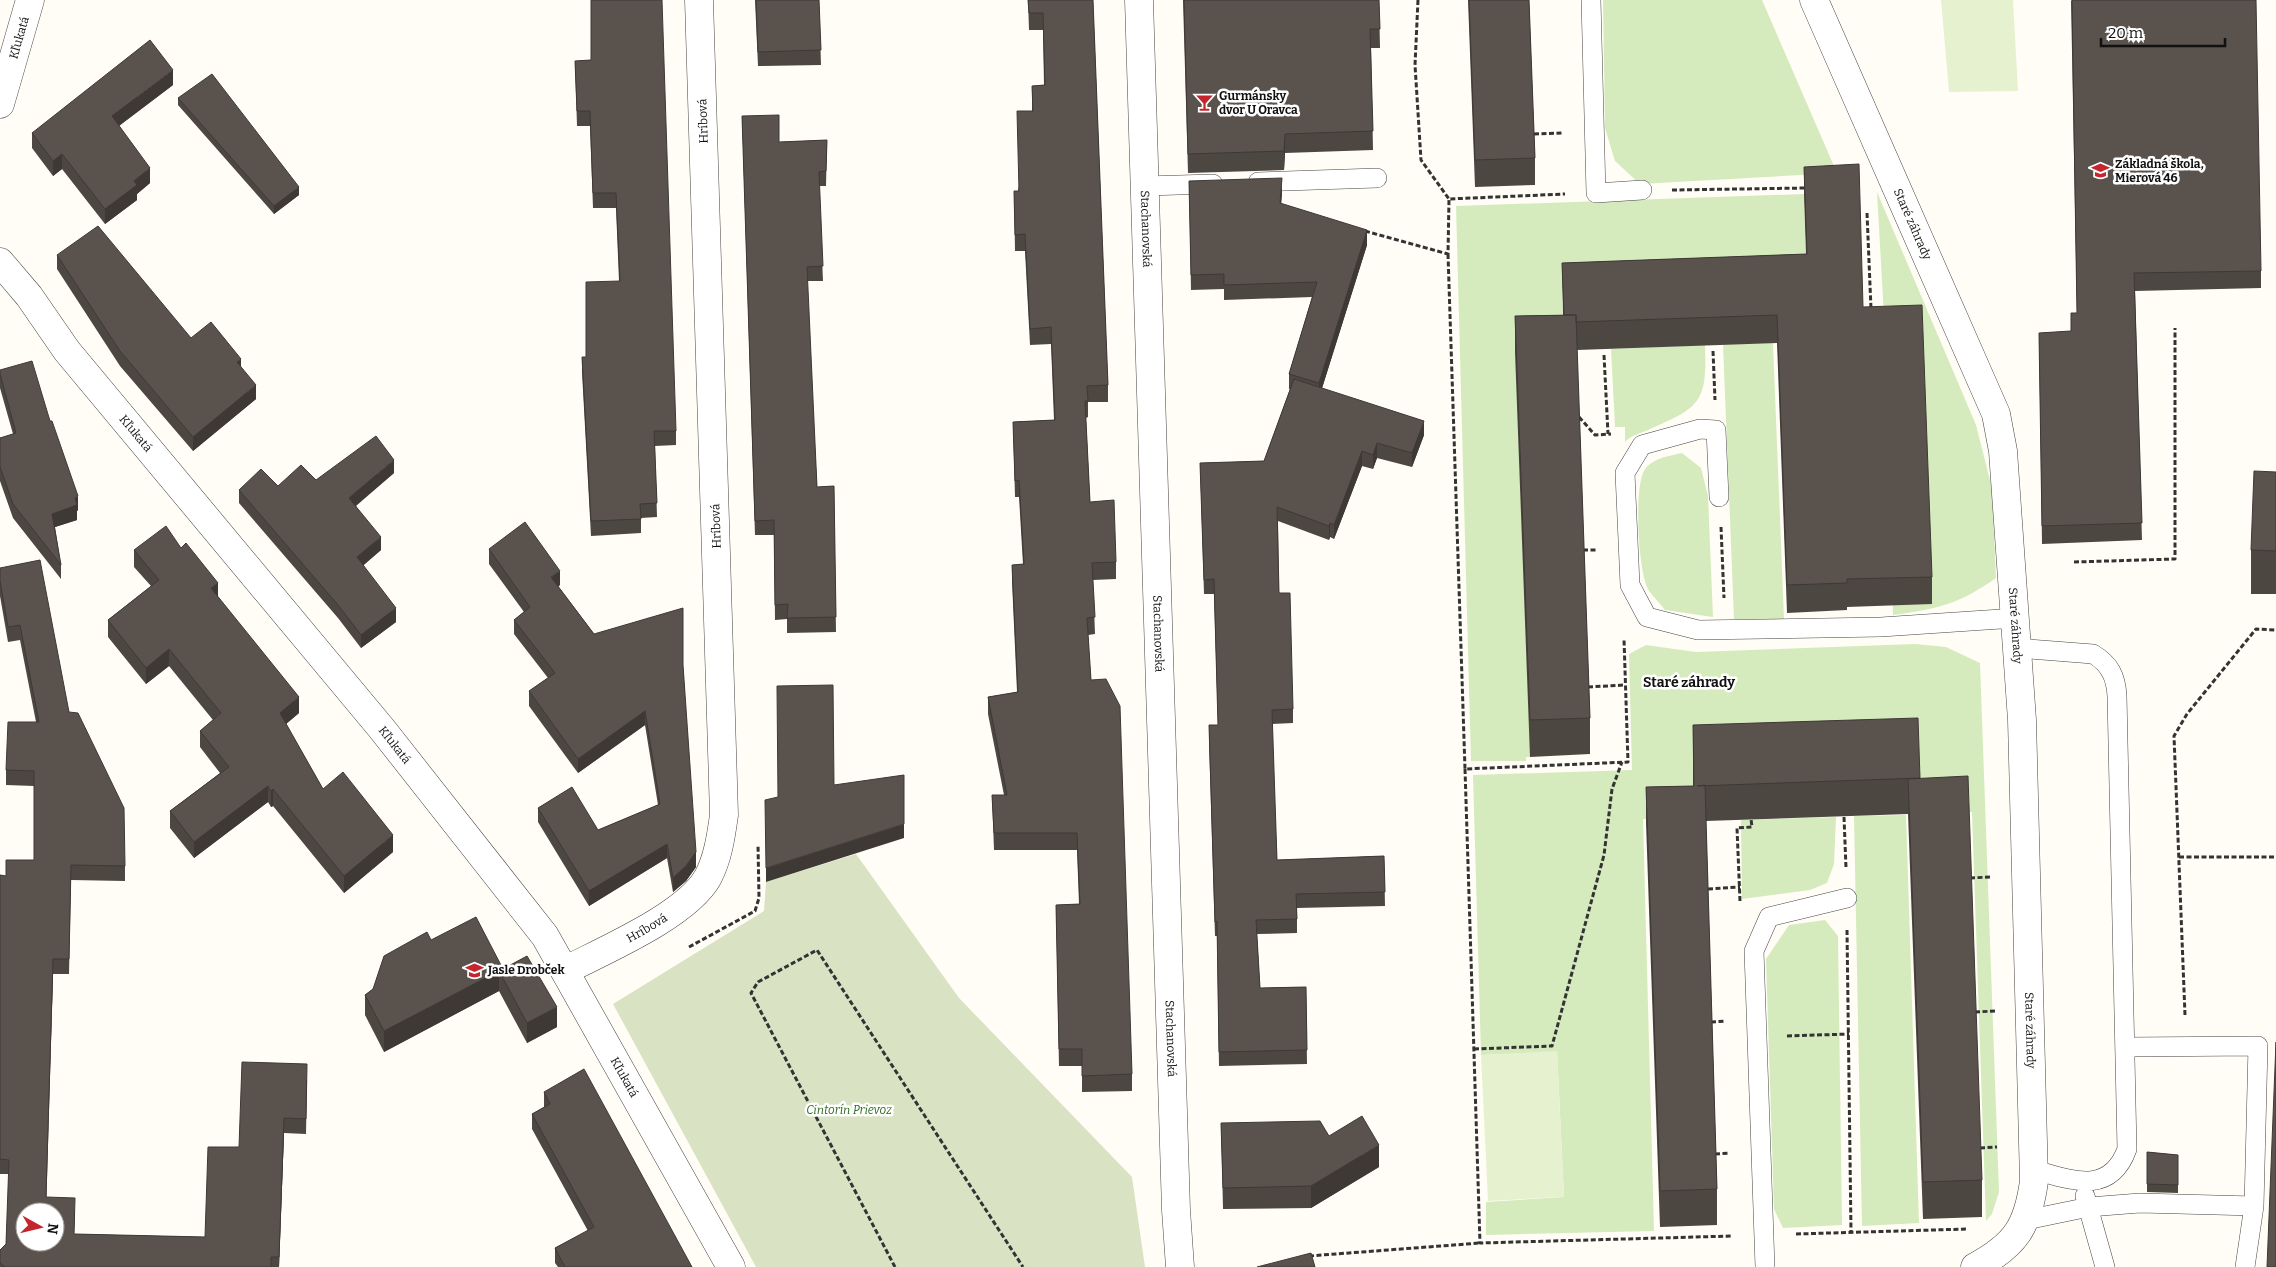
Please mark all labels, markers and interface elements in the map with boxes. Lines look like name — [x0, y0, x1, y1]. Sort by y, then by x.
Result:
street label: Kľukatá — [6, 14, 32, 61]
scale bar — [2101, 15, 2225, 47]
text: 20 m — [2108, 24, 2144, 42]
place label: Gurmánsky dvor U Oravca — [1219, 89, 1298, 117]
bar icon: Gurmánsky dvor U Oravca — [1195, 93, 1215, 113]
street label: Hríbová — [695, 98, 711, 144]
place label: Základná škola, Mierová 46 — [2115, 157, 2204, 185]
school or university icon: Základná škola, Mierová 46 — [2091, 161, 2111, 181]
street label: Staré záhrady — [1891, 186, 1935, 263]
street label: Stachanovská — [1138, 190, 1154, 268]
street label: Kľukatá — [116, 412, 155, 455]
street label: Hríbová — [708, 503, 724, 549]
street label: Staré záhrady — [2006, 587, 2025, 665]
street label: Stachanovská — [1150, 595, 1167, 673]
district label: Staré záhrady — [1643, 674, 1735, 691]
street label: Kľukatá — [376, 724, 414, 767]
street label: Hríbová — [624, 911, 670, 945]
school or university icon: Jasle Drobček — [464, 960, 484, 980]
place label: Jasle Drobček — [487, 963, 565, 977]
street label: Staré záhrady — [2022, 992, 2038, 1069]
street label: Stachanovská — [1163, 1000, 1179, 1078]
street label: Kľukatá — [608, 1055, 641, 1100]
park label: Cintorín Prievoz — [806, 1103, 892, 1117]
north arrow — [15, 1202, 65, 1252]
text: N — [43, 1222, 62, 1235]

